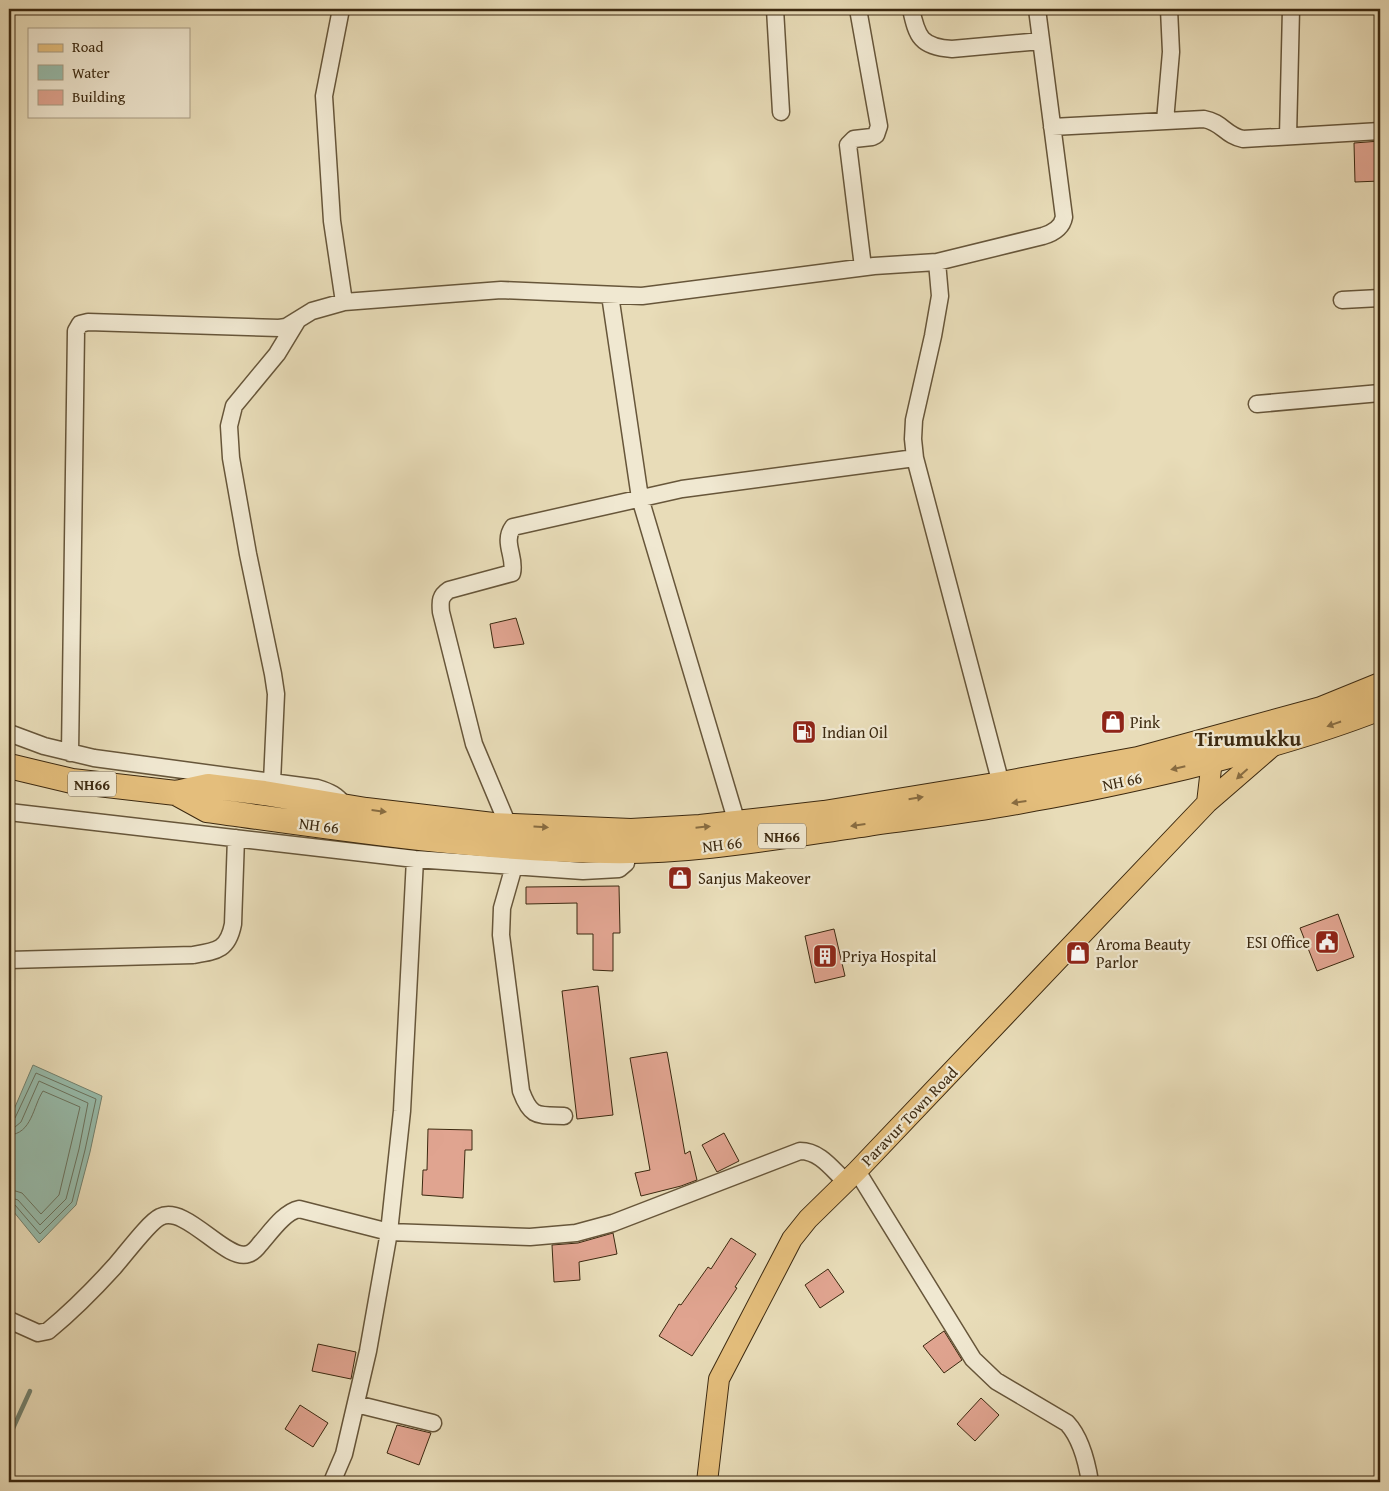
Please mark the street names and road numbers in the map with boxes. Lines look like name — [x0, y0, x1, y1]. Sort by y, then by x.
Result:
street label: NH 66 — [1100, 765, 1144, 797]
road number: NH66 — [68, 772, 116, 796]
street label: NH 66 — [298, 811, 341, 839]
road number: NH66 — [758, 824, 806, 848]
street label: NH 66 — [701, 830, 744, 858]
street label: Paravur Town Road — [855, 1060, 963, 1171]

